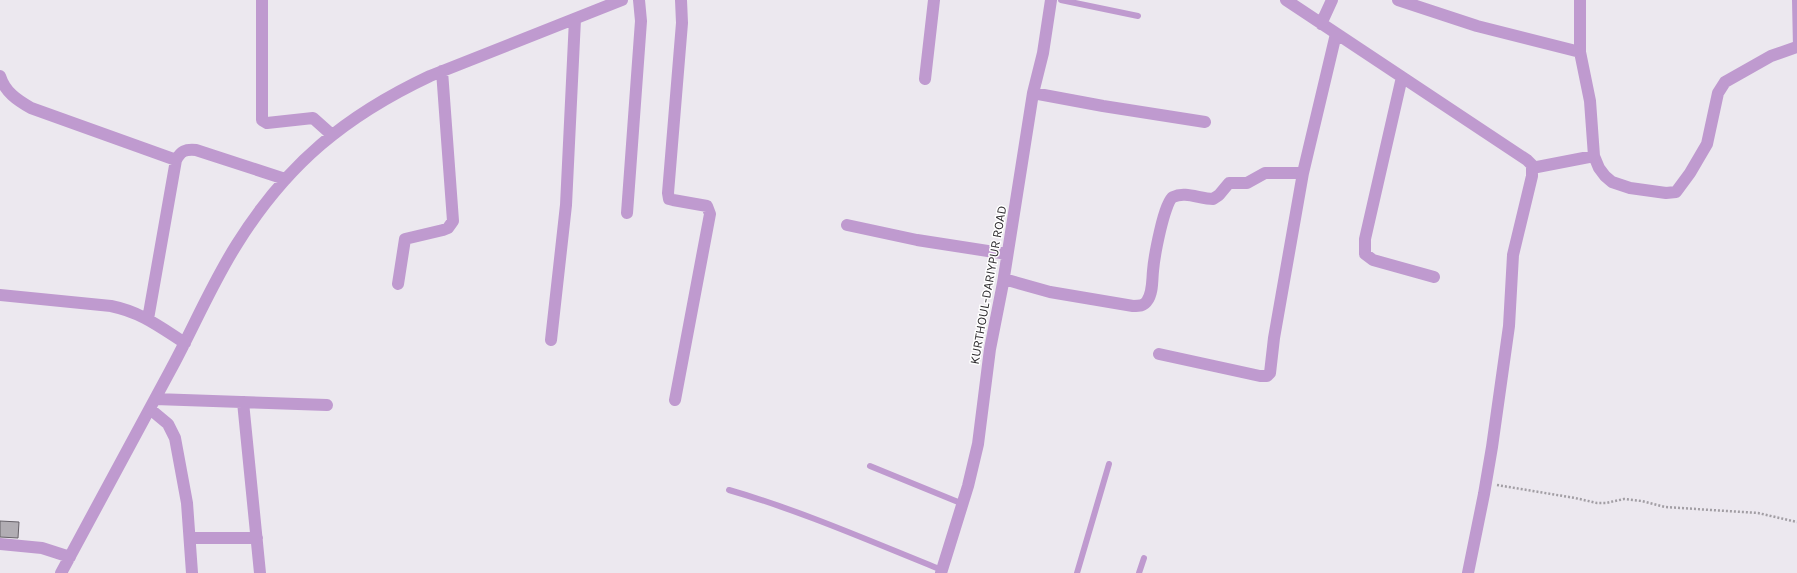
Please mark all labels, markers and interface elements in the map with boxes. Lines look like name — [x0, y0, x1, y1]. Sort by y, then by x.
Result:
street label: KURTHOUL-DARIYPUR ROAD — [967, 204, 1009, 366]

